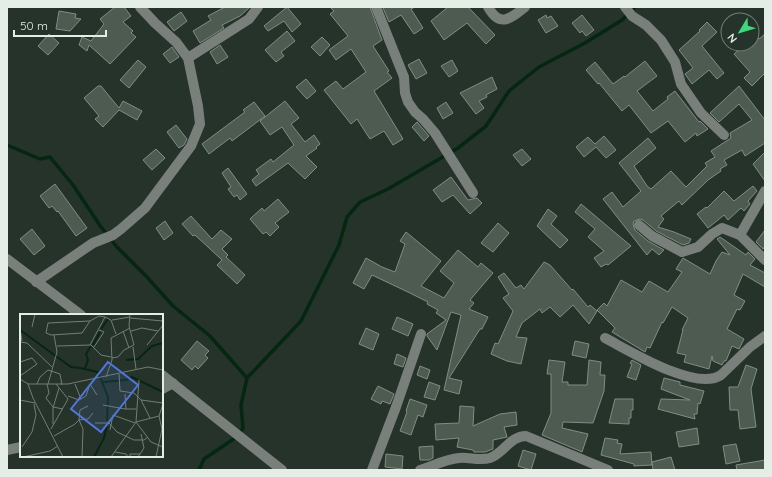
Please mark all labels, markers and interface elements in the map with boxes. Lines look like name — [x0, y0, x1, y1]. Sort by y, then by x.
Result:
scale bar — [14, 12, 106, 38]
north arrow — [720, 12, 760, 52]
text: 50 m — [20, 18, 48, 33]
text: N — [724, 31, 740, 46]
inset map — [20, 314, 163, 457]

